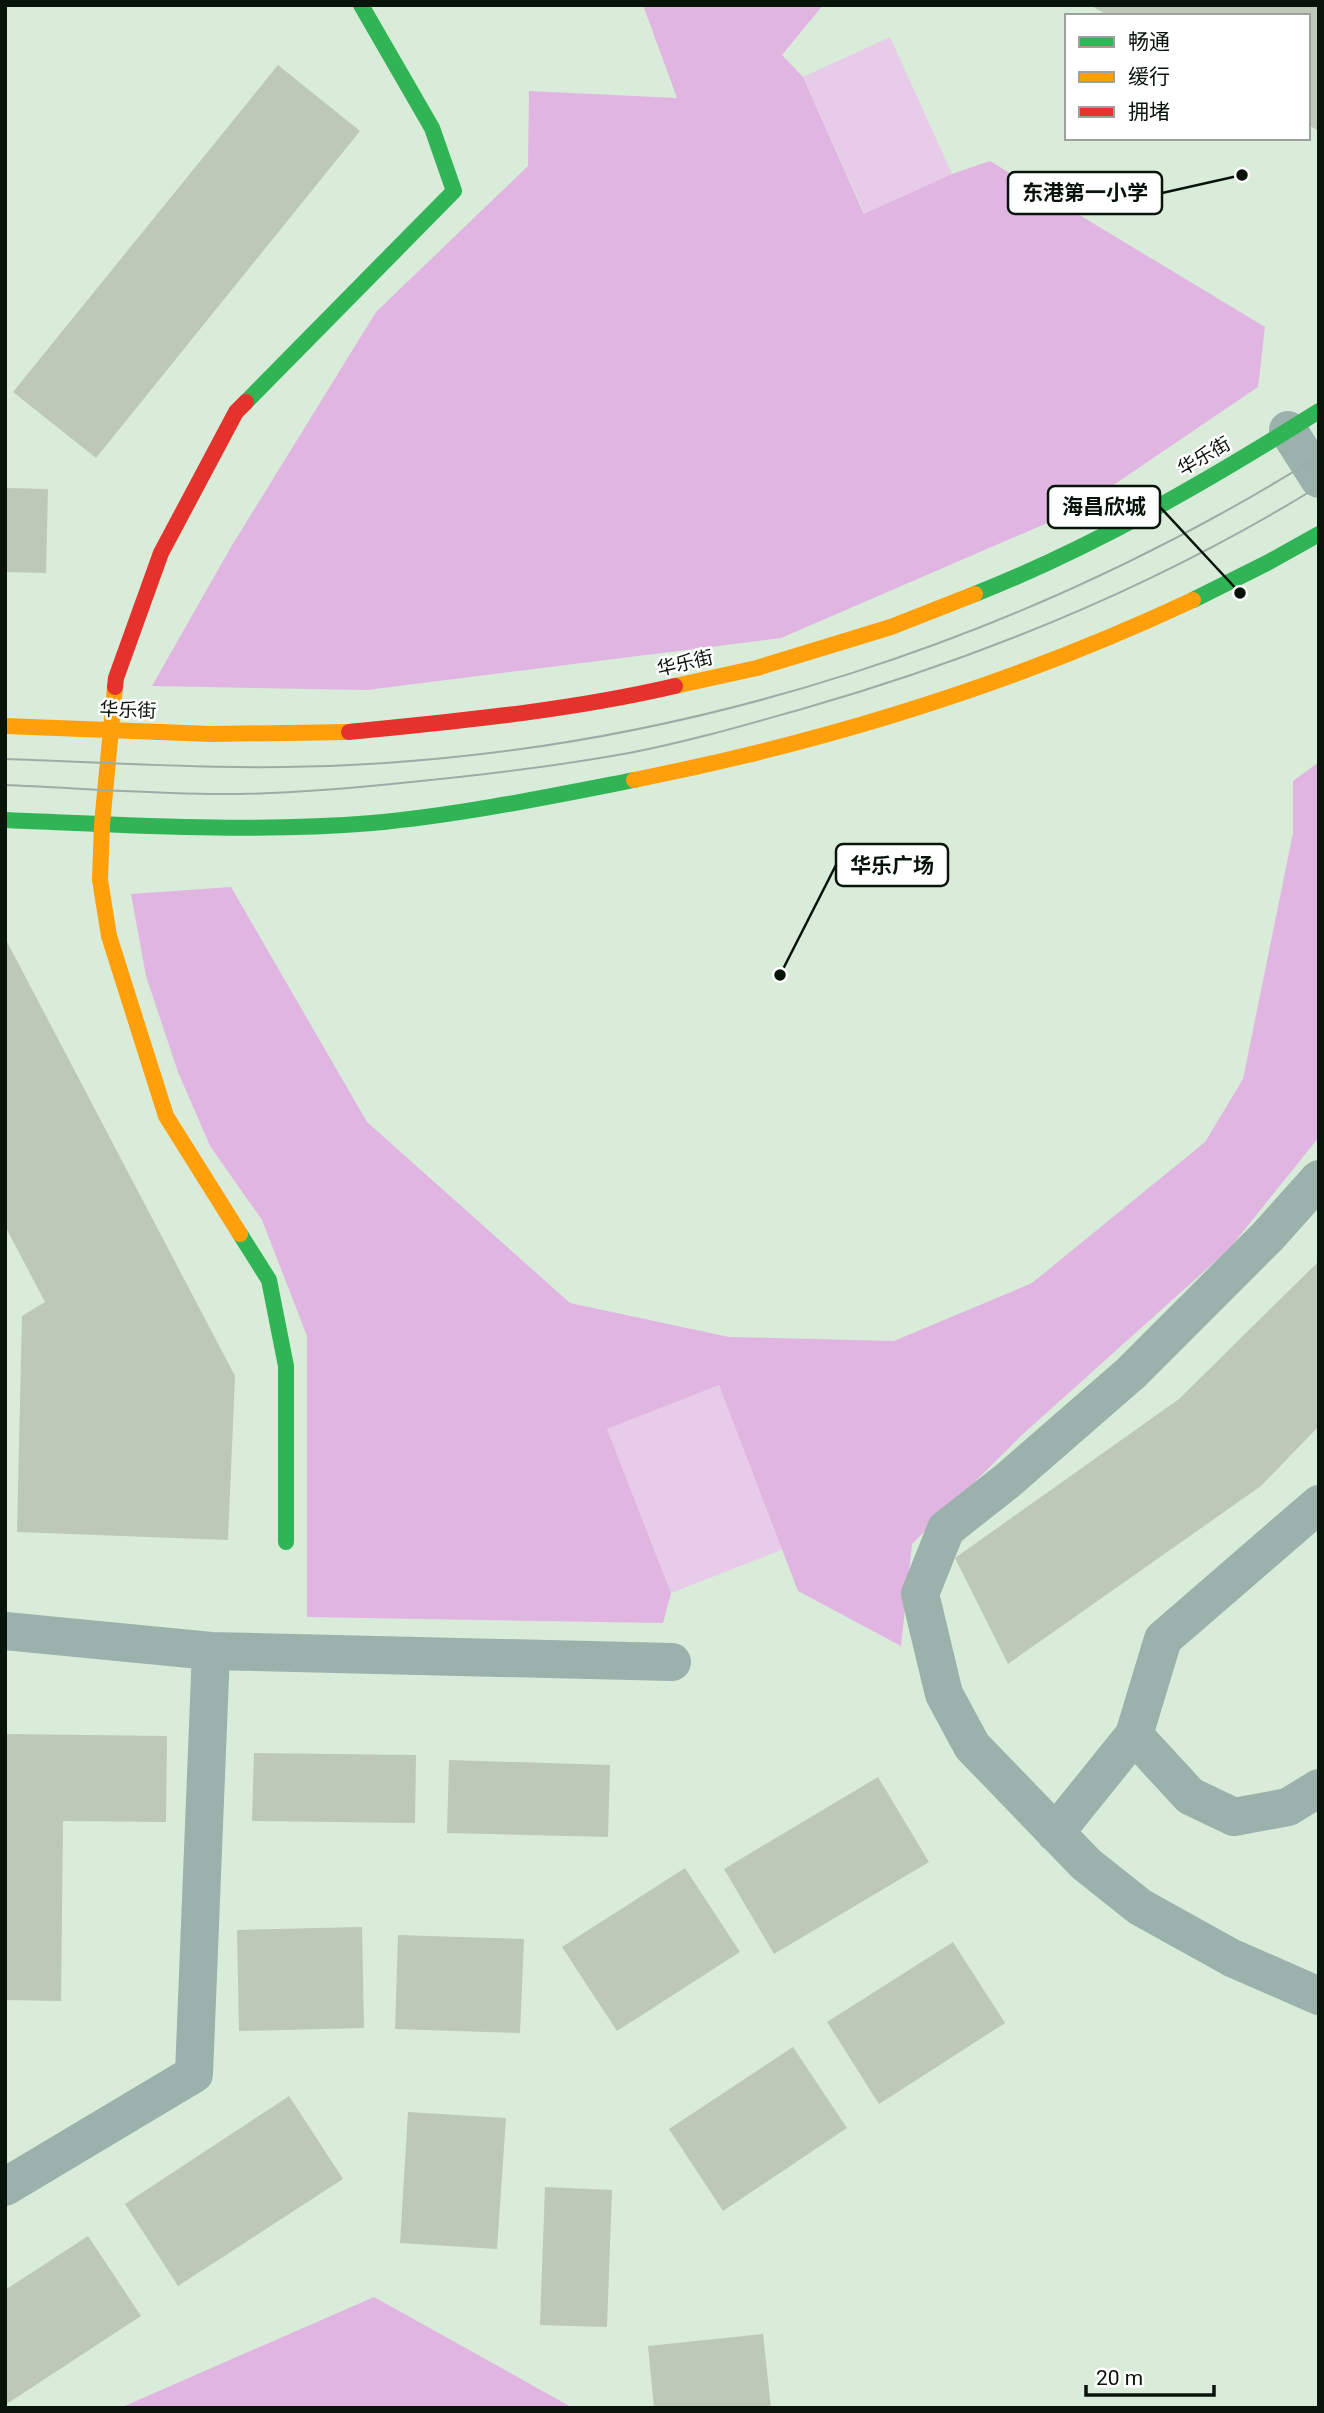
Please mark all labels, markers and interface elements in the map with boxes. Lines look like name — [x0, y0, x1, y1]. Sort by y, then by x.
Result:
legend — [1065, 14, 1310, 140]
text: 畅通 — [1128, 30, 1170, 54]
text: 缓行 — [1128, 65, 1170, 89]
text: 拥堵 — [1128, 100, 1170, 124]
callout: 东港第一小学 — [1008, 172, 1162, 214]
text: 东港第一小学 — [1022, 181, 1148, 205]
street label: 华乐街 — [1174, 432, 1234, 480]
callout: 海昌欣城 — [1048, 486, 1160, 528]
text: 海昌欣城 — [1062, 495, 1146, 519]
street label: 华乐街 — [655, 645, 715, 681]
street label: 华乐街 — [99, 698, 157, 722]
callout: 华乐广场 — [836, 844, 948, 886]
text: 华乐广场 — [850, 854, 934, 878]
scale bar — [1086, 2354, 1214, 2398]
text: 20 m — [1096, 2366, 1143, 2390]

